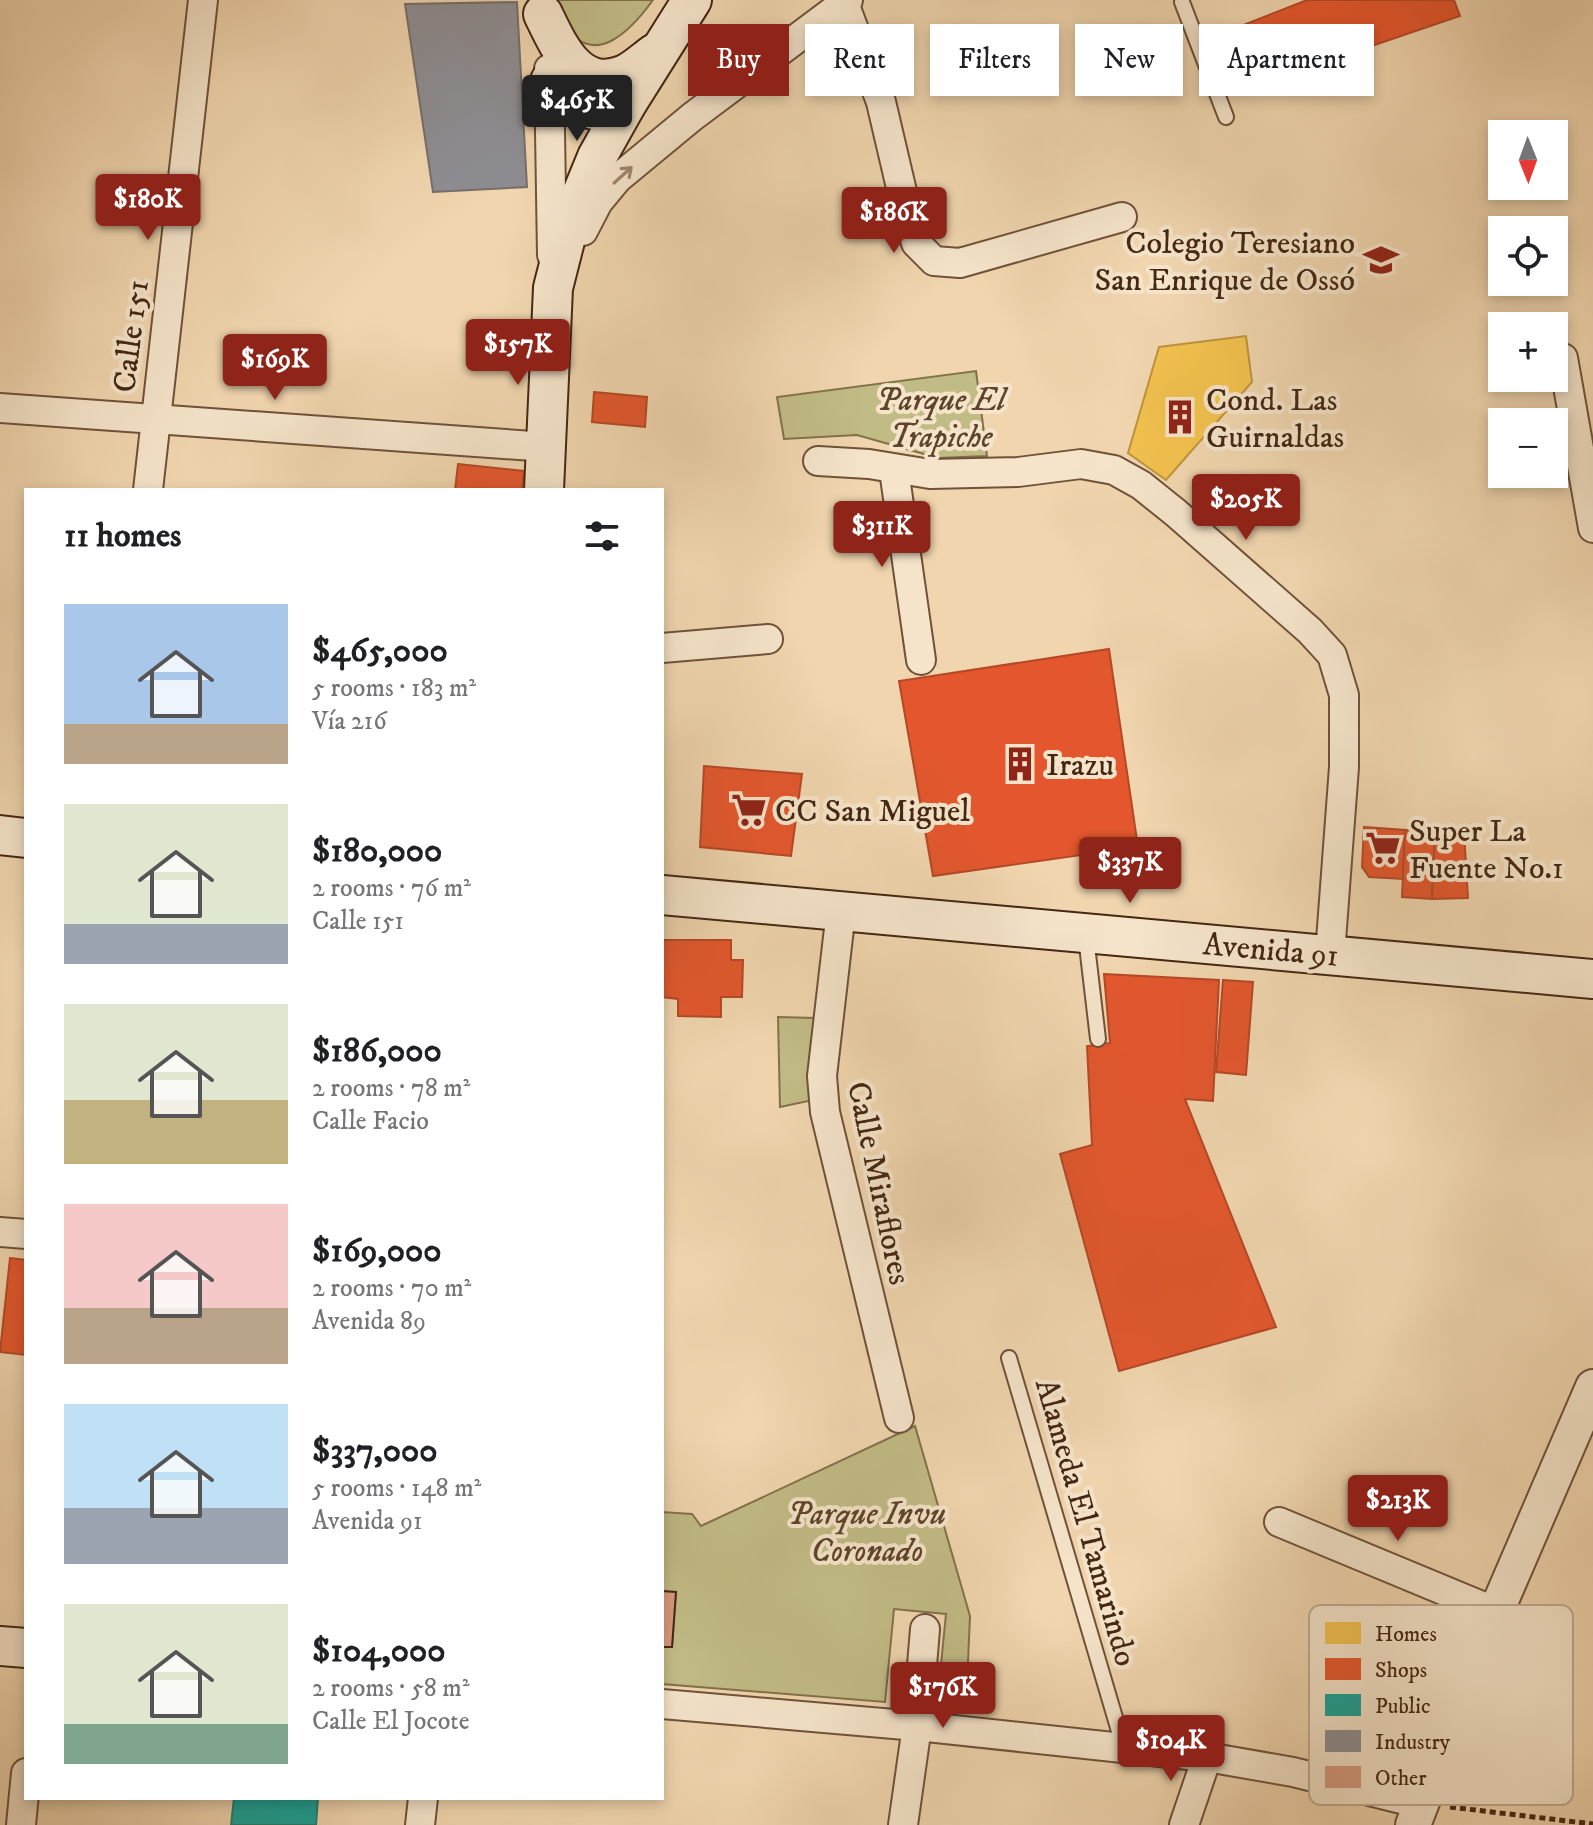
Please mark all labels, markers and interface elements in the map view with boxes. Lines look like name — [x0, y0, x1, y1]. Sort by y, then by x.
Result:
chip: Buy — [688, 24, 789, 96]
chip: Rent — [805, 24, 914, 96]
chip: Filters — [930, 24, 1059, 96]
chip: New — [1075, 24, 1183, 96]
chip: Apartment — [1199, 24, 1374, 96]
pin: $465K — [521, 75, 633, 143]
text: $465K — [540, 84, 614, 117]
north arrow — [1488, 120, 1568, 200]
map controls — [1488, 120, 1568, 488]
one-way arrow — [612, 166, 632, 184]
pin: $180K — [92, 174, 204, 242]
text: $180K — [114, 183, 183, 216]
pin: $186K — [838, 187, 950, 255]
text: $186K — [860, 196, 928, 229]
button: locate — [1488, 216, 1568, 296]
place label: Colegio Teresiano San Enrique de Ossó — [1094, 224, 1355, 301]
school or university icon: Colegio Teresiano San Enrique de Ossó — [1362, 241, 1400, 279]
street label: Calle 151 — [105, 278, 159, 395]
button: + — [1488, 312, 1568, 392]
pin: $157K — [462, 319, 574, 387]
text: $157K — [484, 328, 552, 361]
pin: $169K — [219, 334, 331, 402]
text: $169K — [241, 343, 309, 376]
park label: Parque El Trapiche — [876, 381, 1009, 458]
place label: Cond. Las Guirnaldas — [1206, 381, 1344, 458]
building icon: Cond. Las Guirnaldas — [1161, 398, 1199, 436]
button: − — [1488, 408, 1568, 488]
pin: $205K — [1190, 474, 1302, 542]
text: $205K — [1210, 483, 1282, 516]
pin: $311K — [826, 501, 938, 569]
text: $311K — [851, 510, 913, 543]
icon: filters — [580, 514, 624, 558]
text: 11 homes — [64, 515, 181, 557]
text: $465,000 — [312, 630, 448, 672]
icon: home — [128, 636, 224, 732]
text: 5 rooms · 183 m² — [312, 672, 476, 705]
text: Vía 216 — [312, 705, 387, 738]
building icon: Irazu — [1001, 745, 1039, 783]
place label: Irazu — [1046, 746, 1114, 786]
supermarket icon: CC San Miguel — [730, 791, 768, 829]
place label: CC San Miguel — [775, 792, 970, 832]
place label: Super La Fuente No.1 — [1409, 812, 1564, 889]
supermarket icon: Super La Fuente No.1 — [1364, 829, 1402, 867]
text: $180,000 — [312, 830, 442, 872]
icon: home — [128, 836, 224, 932]
pin: $337K — [1074, 837, 1186, 905]
text: $337K — [1097, 846, 1163, 879]
text: 2 rooms · 76 m² — [312, 872, 471, 905]
text: Calle 151 — [312, 905, 404, 938]
street label: Avenida 91 — [1201, 925, 1340, 977]
text: $186,000 — [312, 1030, 442, 1072]
icon: home — [128, 1036, 224, 1132]
text: 2 rooms · 78 m² — [312, 1072, 470, 1105]
street label: Calle Miraflores — [837, 1078, 919, 1289]
text: Calle Facio — [312, 1105, 429, 1138]
text: $169,000 — [312, 1230, 442, 1272]
icon: home — [128, 1236, 224, 1332]
text: 2 rooms · 70 m² — [312, 1272, 471, 1305]
text: Avenida 89 — [312, 1305, 426, 1338]
street label: Alameda El Tamarindo — [1025, 1374, 1145, 1671]
text: $337,000 — [312, 1430, 438, 1472]
icon: home — [128, 1436, 224, 1532]
text: 5 rooms · 148 m² — [312, 1472, 481, 1505]
pin: $213K — [1342, 1475, 1454, 1543]
text: $213K — [1366, 1484, 1430, 1517]
park label: Parque Invu Coronado — [788, 1495, 946, 1572]
text: Avenida 91 — [312, 1505, 422, 1538]
legend — [1309, 1605, 1573, 1805]
text: Homes — [1375, 1621, 1437, 1648]
text: $104,000 — [312, 1630, 446, 1672]
icon: home — [128, 1636, 224, 1732]
text: Shops — [1375, 1657, 1427, 1684]
pin: $176K — [887, 1662, 999, 1730]
text: $176K — [908, 1671, 978, 1704]
text: 2 rooms · 58 m² — [312, 1672, 470, 1705]
text: Public — [1375, 1693, 1430, 1720]
text: Calle El Jocote — [312, 1705, 469, 1738]
pin: $104K — [1115, 1715, 1227, 1783]
text: $104K — [1136, 1724, 1206, 1757]
text: Industry — [1375, 1729, 1451, 1756]
text: Other — [1375, 1765, 1427, 1792]

